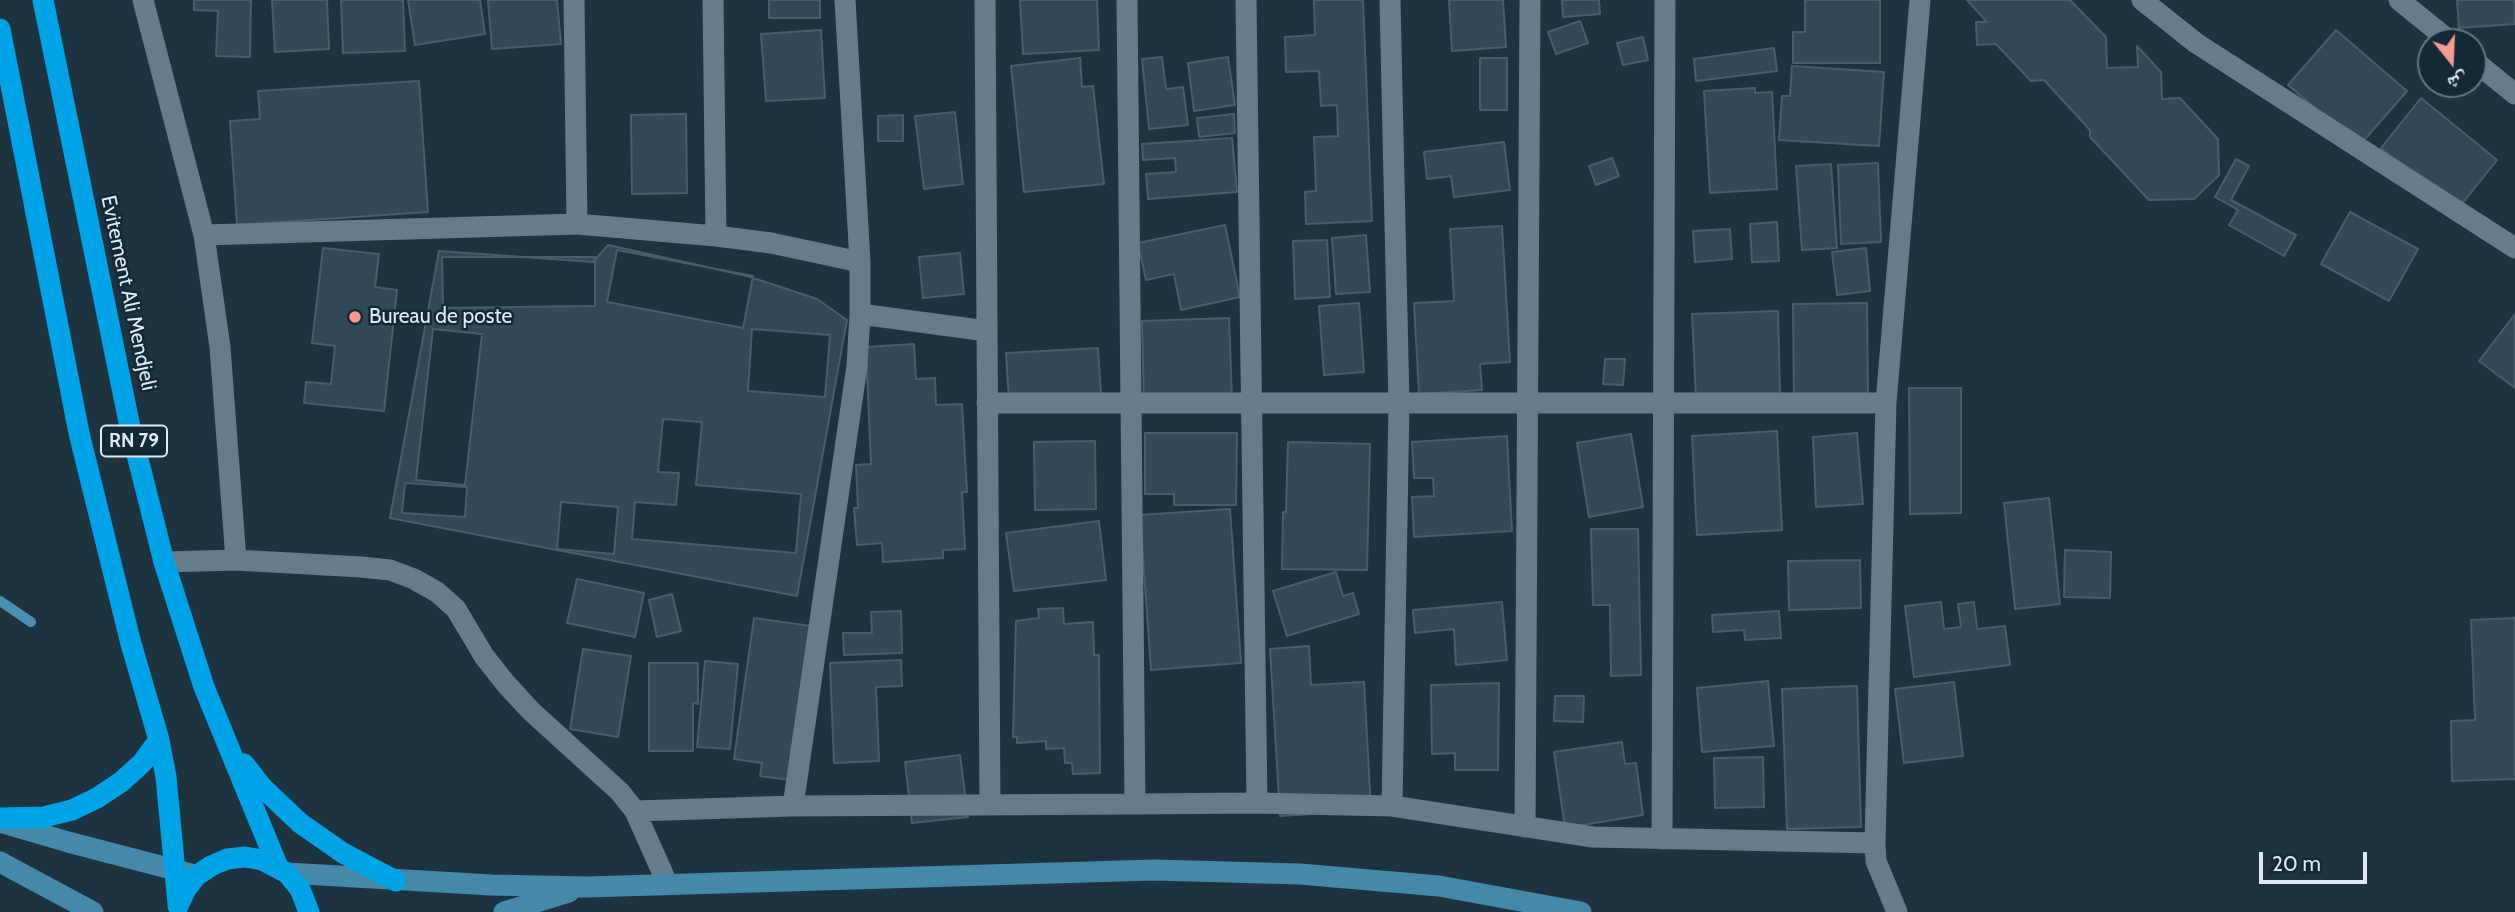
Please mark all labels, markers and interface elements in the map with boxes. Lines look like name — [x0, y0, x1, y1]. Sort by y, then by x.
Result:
north arrow — [2417, 28, 2487, 98]
text: ش — [2445, 67, 2471, 96]
street label: Evitement Ali Mendjeli — [95, 193, 161, 393]
place label: Bureau de poste — [369, 304, 512, 330]
marker: Bureau de poste — [347, 309, 363, 325]
road number: RN 79 — [101, 426, 167, 456]
scale bar — [2263, 838, 2372, 882]
text: 20 m — [2272, 851, 2321, 876]

